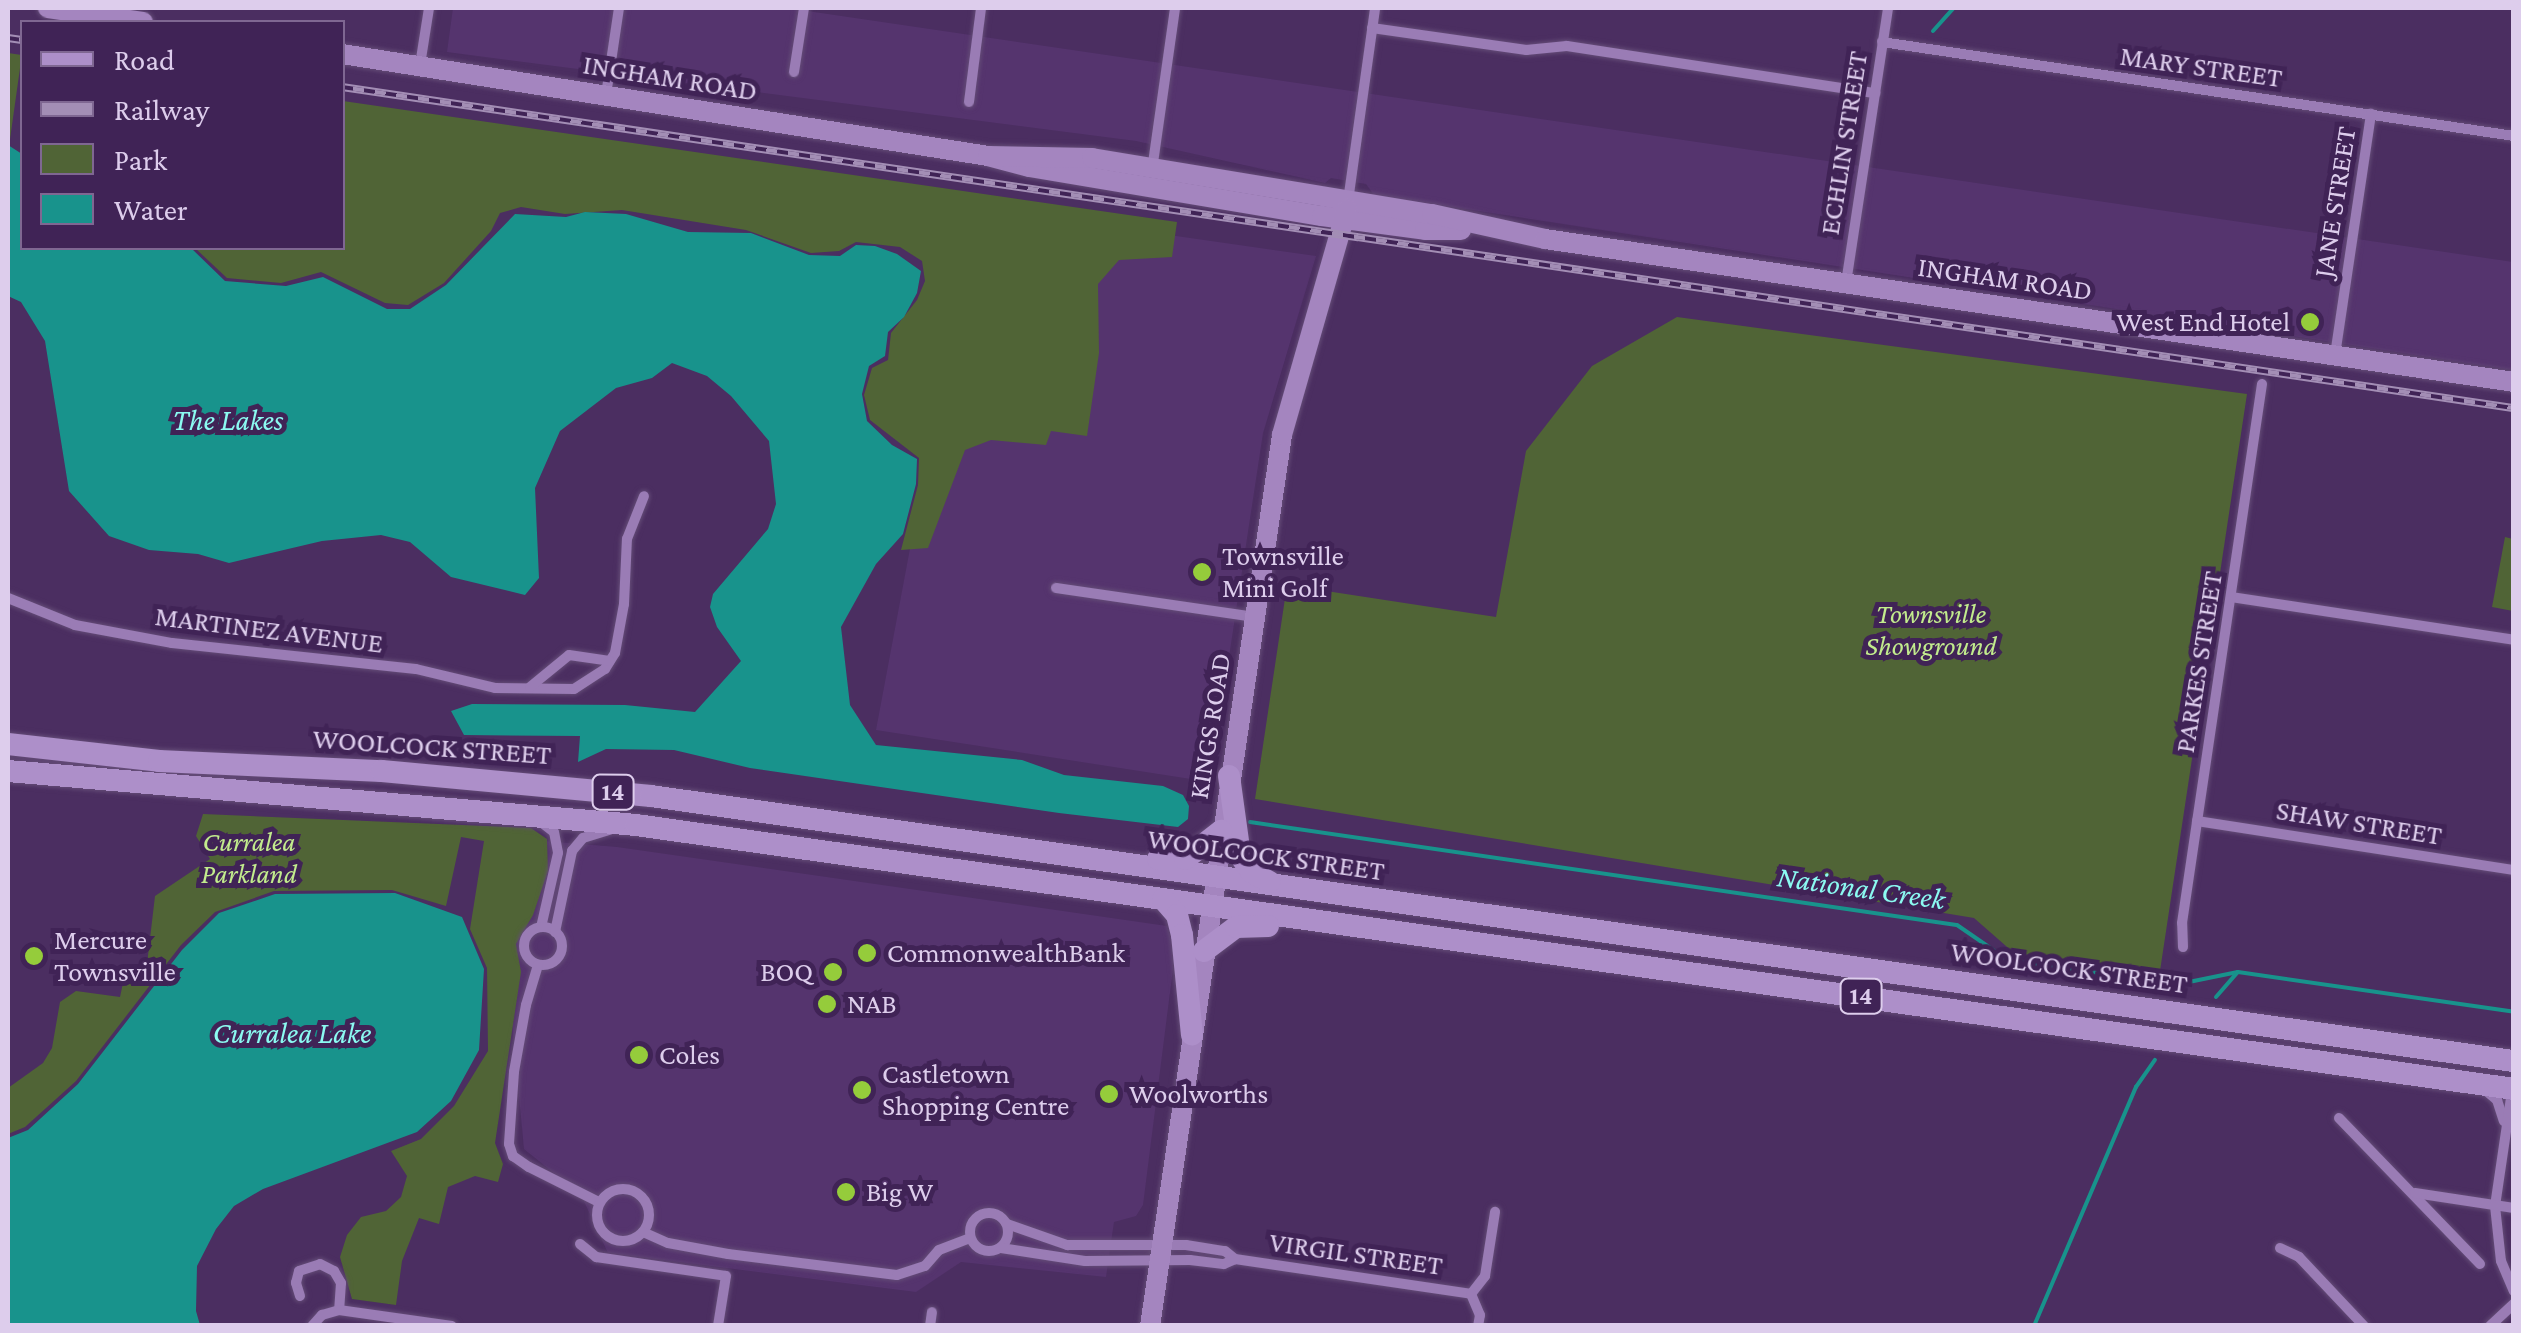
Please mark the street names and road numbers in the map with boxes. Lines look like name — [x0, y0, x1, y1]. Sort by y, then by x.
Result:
street label: MARY STREET — [2118, 39, 2284, 95]
street label: INGHAM ROAD — [581, 48, 759, 108]
street label: ECHLIN STREET — [1813, 49, 1875, 237]
street label: JANE STREET — [2306, 124, 2364, 280]
street label: INGHAM ROAD — [1916, 250, 2094, 308]
street label: PARKES STREET — [2168, 569, 2230, 755]
street label: MARTINEZ AVENUE — [153, 599, 385, 661]
street label: KINGS ROAD — [1182, 651, 1238, 801]
street label: WOOLCOCK STREET — [312, 722, 552, 772]
road number: 14 — [590, 772, 636, 812]
street label: SHAW STREET — [2274, 793, 2444, 853]
street label: WOOLCOCK STREET — [1145, 822, 1387, 888]
street label: WOOLCOCK STREET — [1948, 935, 2190, 1001]
road number: 14 — [1838, 976, 1884, 1016]
street label: VIRGIL STREET — [1267, 1225, 1445, 1283]

